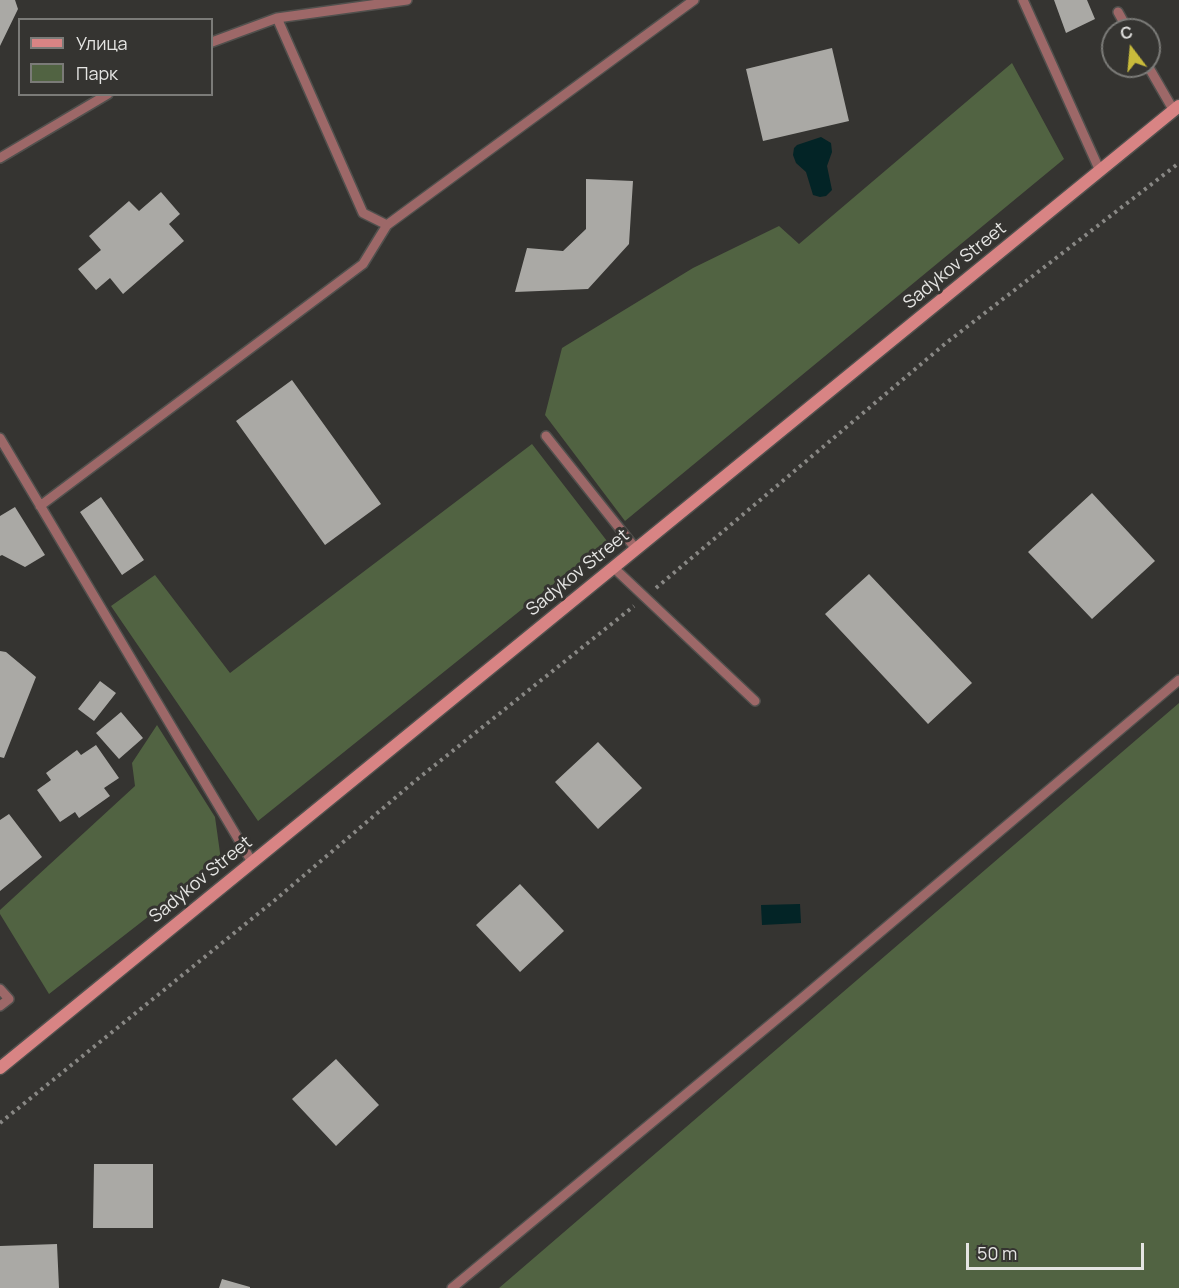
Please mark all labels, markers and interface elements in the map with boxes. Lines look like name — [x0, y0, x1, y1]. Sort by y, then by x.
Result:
legend — [18, 18, 213, 96]
north arrow — [1101, 18, 1161, 78]
text: С — [1118, 20, 1135, 45]
text: Улица — [76, 31, 128, 55]
text: Парк — [76, 61, 118, 85]
street label: Sadykov Street — [899, 218, 1011, 314]
street label: Sadykov Street — [522, 525, 634, 621]
street label: Sadykov Street — [145, 832, 257, 928]
scale bar — [969, 1231, 1148, 1269]
text: 50 m — [977, 1241, 1017, 1265]

